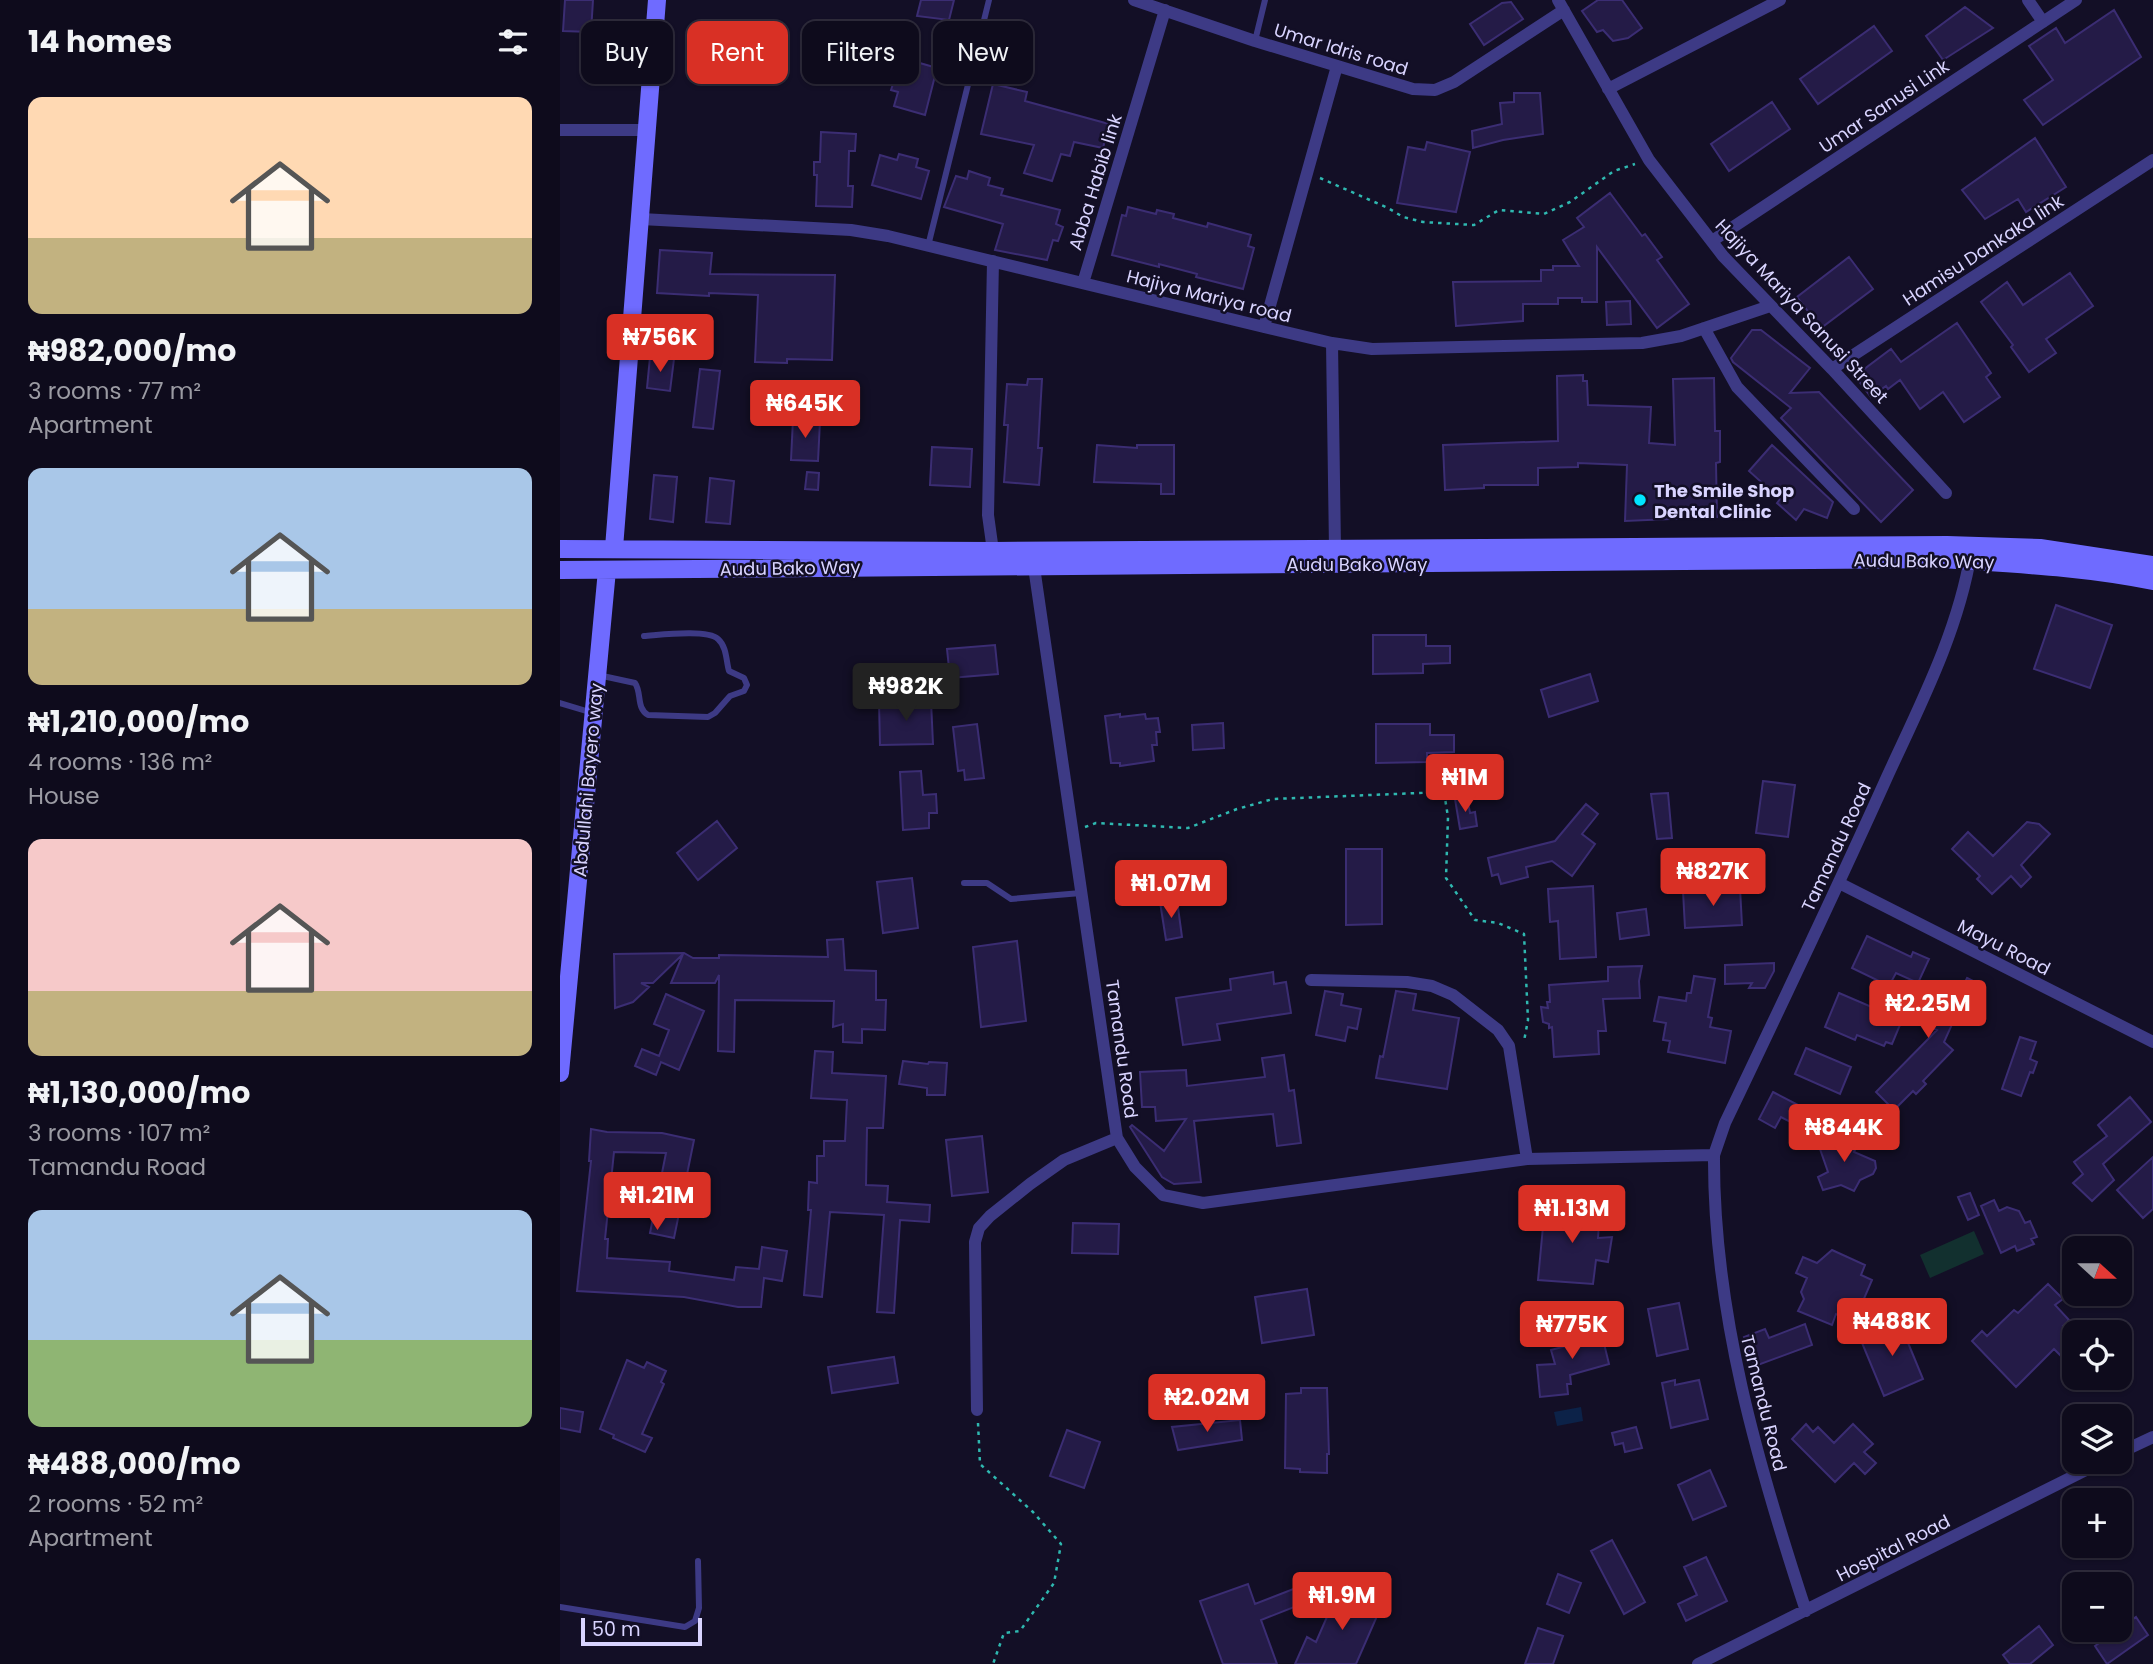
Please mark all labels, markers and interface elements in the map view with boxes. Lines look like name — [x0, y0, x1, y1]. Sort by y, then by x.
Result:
street label: Umar Idris road — [1271, 17, 1411, 81]
text: 14 homes — [28, 20, 172, 63]
chip: Buy — [581, 21, 673, 84]
chip: Rent — [687, 21, 788, 84]
chip: Filters — [802, 21, 919, 84]
chip: New — [933, 21, 1033, 84]
icon: filters — [494, 23, 532, 61]
street label: Umar Sanusi Link — [1814, 53, 1955, 159]
street label: Abba Habib link — [1062, 110, 1128, 253]
icon: home — [217, 143, 343, 269]
street label: Hamisu Dankaka link — [1898, 188, 2069, 311]
street label: Hajiya Mariya Sanusi Street — [1710, 213, 1894, 409]
street label: Hajiya Mariya road — [1124, 263, 1294, 329]
pin: ₦756K — [611, 314, 709, 374]
text: ₦756K — [623, 321, 697, 353]
text: ₦982,000/mo — [28, 329, 236, 372]
text: 3 rooms · 77 m² — [28, 375, 201, 407]
pin: ₦645K — [756, 380, 854, 440]
text: ₦645K — [766, 387, 844, 419]
text: Apartment — [28, 409, 153, 441]
place label: The Smile Shop Dental Clinic — [1654, 478, 1794, 524]
marker: The Smile Shop Dental Clinic — [1632, 492, 1648, 508]
icon: home — [217, 514, 343, 640]
street label: Audu Bako Way — [1853, 547, 1995, 575]
street label: Audu Bako Way — [1287, 552, 1427, 577]
street label: Audu Bako Way — [719, 554, 861, 582]
pin: ₦982K — [857, 664, 955, 723]
text: ₦982K — [869, 670, 943, 702]
street label: Abdullahi Bayero way — [567, 682, 609, 878]
text: ₦1,210,000/mo — [28, 700, 249, 743]
text: 4 rooms · 136 m² — [28, 746, 212, 778]
pin: ₦1M — [1431, 754, 1499, 814]
text: ₦1M — [1442, 761, 1488, 793]
street label: Tamandu Road — [1795, 779, 1877, 915]
text: House — [28, 780, 100, 812]
pin: ₦827K — [1664, 848, 1762, 908]
text: ₦827K — [1677, 855, 1749, 887]
pin: ₦1.07M — [1114, 860, 1228, 920]
text: ₦1.07M — [1131, 867, 1211, 899]
icon: home — [217, 885, 343, 1011]
street label: Mayu Road — [1953, 913, 2055, 981]
street label: Tamandu Road — [1100, 978, 1144, 1120]
pin: ₦2.25M — [1871, 981, 1985, 1040]
text: ₦2.25M — [1885, 987, 1971, 1019]
text: ₦1,130,000/mo — [28, 1071, 250, 1114]
pin: ₦844K — [1795, 1104, 1893, 1164]
text: ₦844K — [1805, 1111, 1883, 1143]
text: 3 rooms · 107 m² — [28, 1117, 210, 1149]
text: Tamandu Road — [28, 1151, 206, 1183]
pin: ₦1.21M — [600, 1172, 714, 1232]
text: ₦1.21M — [620, 1179, 694, 1211]
pin: ₦1.13M — [1515, 1186, 1629, 1245]
text: ₦1.13M — [1534, 1192, 1610, 1224]
north arrow — [2062, 1236, 2132, 1306]
map controls — [2062, 1236, 2132, 1642]
icon: home — [217, 1256, 343, 1382]
pin: ₦488K — [1843, 1298, 1941, 1358]
pin: ₦775K — [1523, 1302, 1621, 1361]
text: ₦488K — [1853, 1305, 1931, 1337]
text: ₦775K — [1536, 1308, 1608, 1340]
button: locate — [2062, 1320, 2132, 1390]
street label: Tamandu Road — [1735, 1332, 1793, 1474]
pin: ₦2.02M — [1150, 1374, 1264, 1434]
text: ₦2.02M — [1164, 1381, 1250, 1413]
button: layers — [2062, 1404, 2132, 1474]
text: ₦488,000/mo — [28, 1442, 241, 1485]
text: 2 rooms · 52 m² — [28, 1488, 203, 1520]
button: + — [2062, 1488, 2132, 1558]
street label: Hospital Road — [1832, 1509, 1954, 1587]
text: Apartment — [28, 1522, 153, 1554]
pin: ₦1.9M — [1293, 1572, 1391, 1632]
button: − — [2062, 1572, 2132, 1642]
text: ₦1.9M — [1308, 1579, 1376, 1611]
scale bar — [581, 1615, 702, 1647]
text: 50 m — [592, 1616, 641, 1643]

